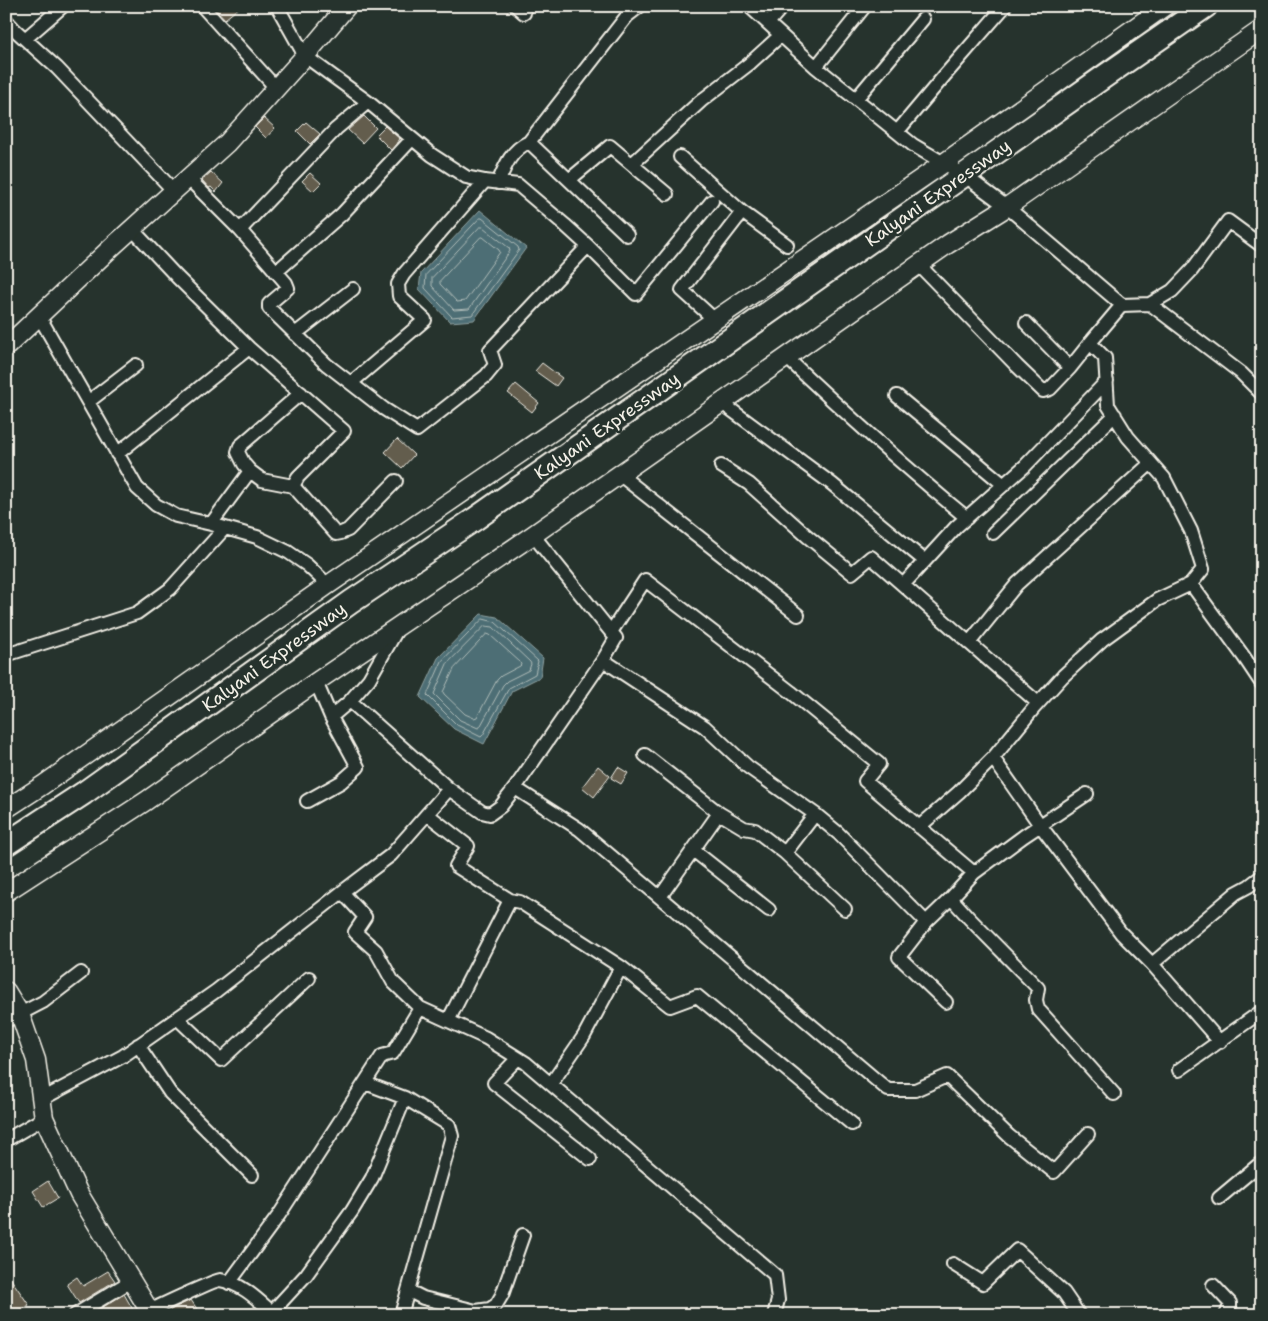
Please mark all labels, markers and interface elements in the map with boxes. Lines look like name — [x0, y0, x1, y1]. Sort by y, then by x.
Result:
street label: Kalyani Expressway — [860, 134, 1016, 252]
street label: Kalyani Expressway — [529, 367, 685, 485]
street label: Kalyani Expressway — [197, 597, 351, 717]

